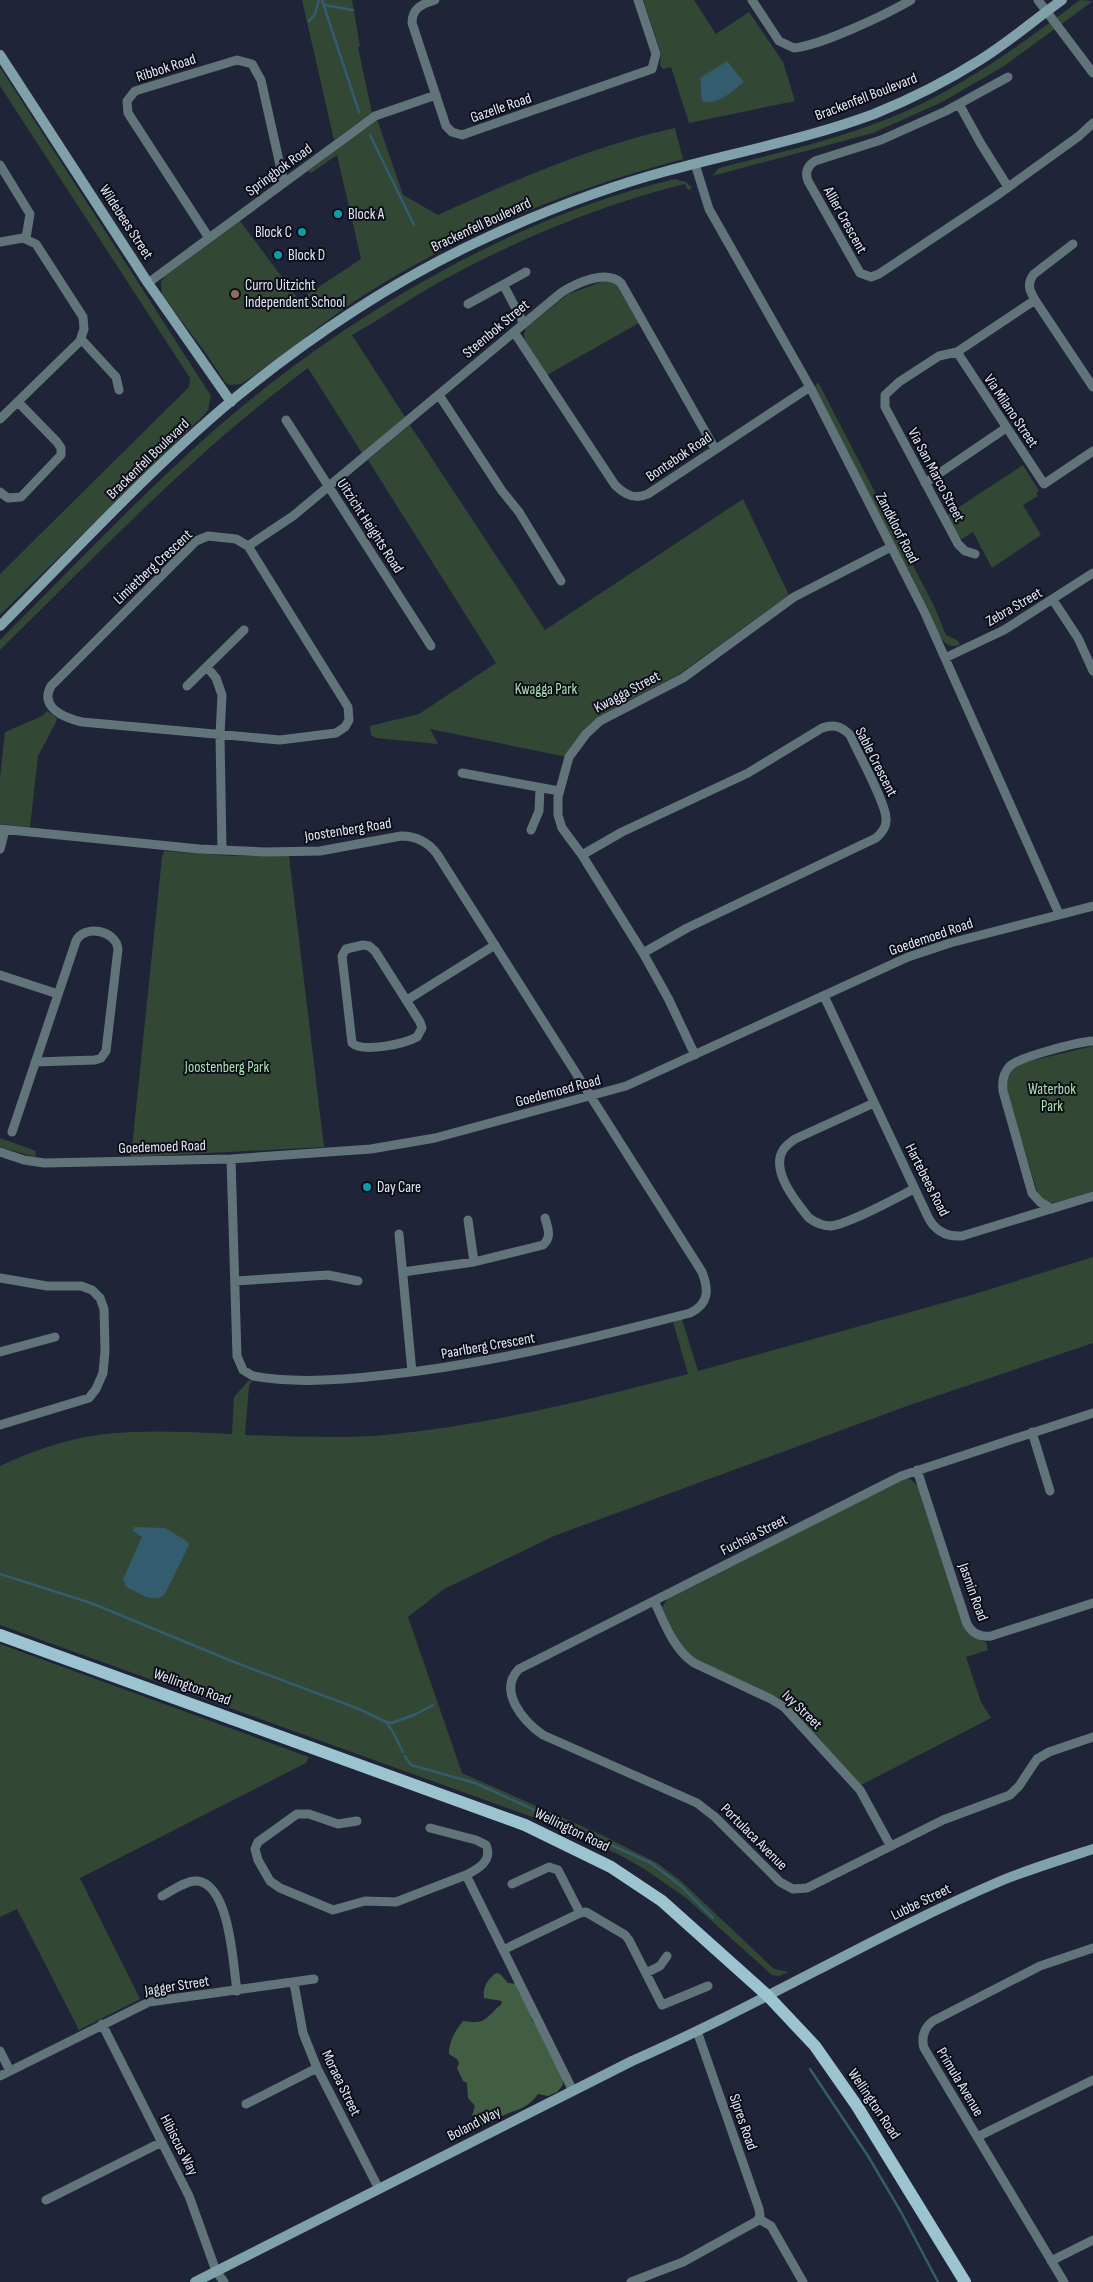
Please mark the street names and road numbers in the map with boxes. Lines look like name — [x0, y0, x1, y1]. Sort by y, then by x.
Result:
street label: Ribbok Road — [134, 49, 198, 87]
street label: Brackenfell Boulevard — [812, 69, 920, 125]
street label: Gazelle Road — [468, 89, 534, 127]
street label: Springbok Road — [242, 139, 316, 201]
street label: Wildebees Street — [95, 181, 157, 263]
street label: Allier Crescent — [818, 182, 871, 257]
street label: Brackenfell Boulevard — [428, 194, 534, 256]
street label: Steenbok Street — [459, 295, 534, 362]
street label: Via Milano Street — [979, 371, 1043, 452]
street label: Brackenfell Boulevard — [103, 415, 193, 503]
street label: Via San Marco Street — [903, 425, 969, 526]
street label: Bontebok Road — [642, 428, 716, 486]
street label: Uitzicht Heights Road — [332, 475, 408, 577]
street label: Zandkloof Road — [871, 489, 923, 567]
street label: Limietberg Crescent — [109, 525, 197, 609]
street label: Zebra Street — [982, 583, 1046, 631]
street label: Kwagga Street — [591, 666, 664, 717]
street label: Sable Crescent — [850, 724, 902, 800]
street label: Joostenberg Road — [302, 814, 393, 846]
street label: Goedemoed Road — [887, 914, 975, 960]
street label: Goedemoed Road — [513, 1070, 603, 1112]
street label: Goedemoed Road — [118, 1136, 206, 1158]
street label: Hartebees Road — [901, 1140, 953, 1220]
street label: Paarlberg Crescent — [440, 1328, 537, 1364]
street label: Fuchsia Street — [717, 1510, 791, 1560]
street label: Jasmin Road — [953, 1559, 992, 1624]
street label: Wellington Road — [151, 1664, 233, 1710]
street label: Ivy Street — [778, 1686, 826, 1734]
street label: Portulaca Avenue — [716, 1799, 792, 1875]
street label: Wellington Road — [531, 1804, 613, 1856]
street label: Lubbe Street — [888, 1879, 954, 1925]
street label: Jagger Street — [142, 1971, 211, 2001]
street label: Primula Avenue — [932, 2044, 988, 2120]
street label: Moraea Street — [317, 2047, 365, 2119]
street label: Wellington Road — [843, 2065, 905, 2143]
street label: Sipres Road — [725, 2091, 761, 2153]
street label: Boland Way — [444, 2102, 504, 2145]
street label: Hibiscus Way — [156, 2111, 202, 2179]

